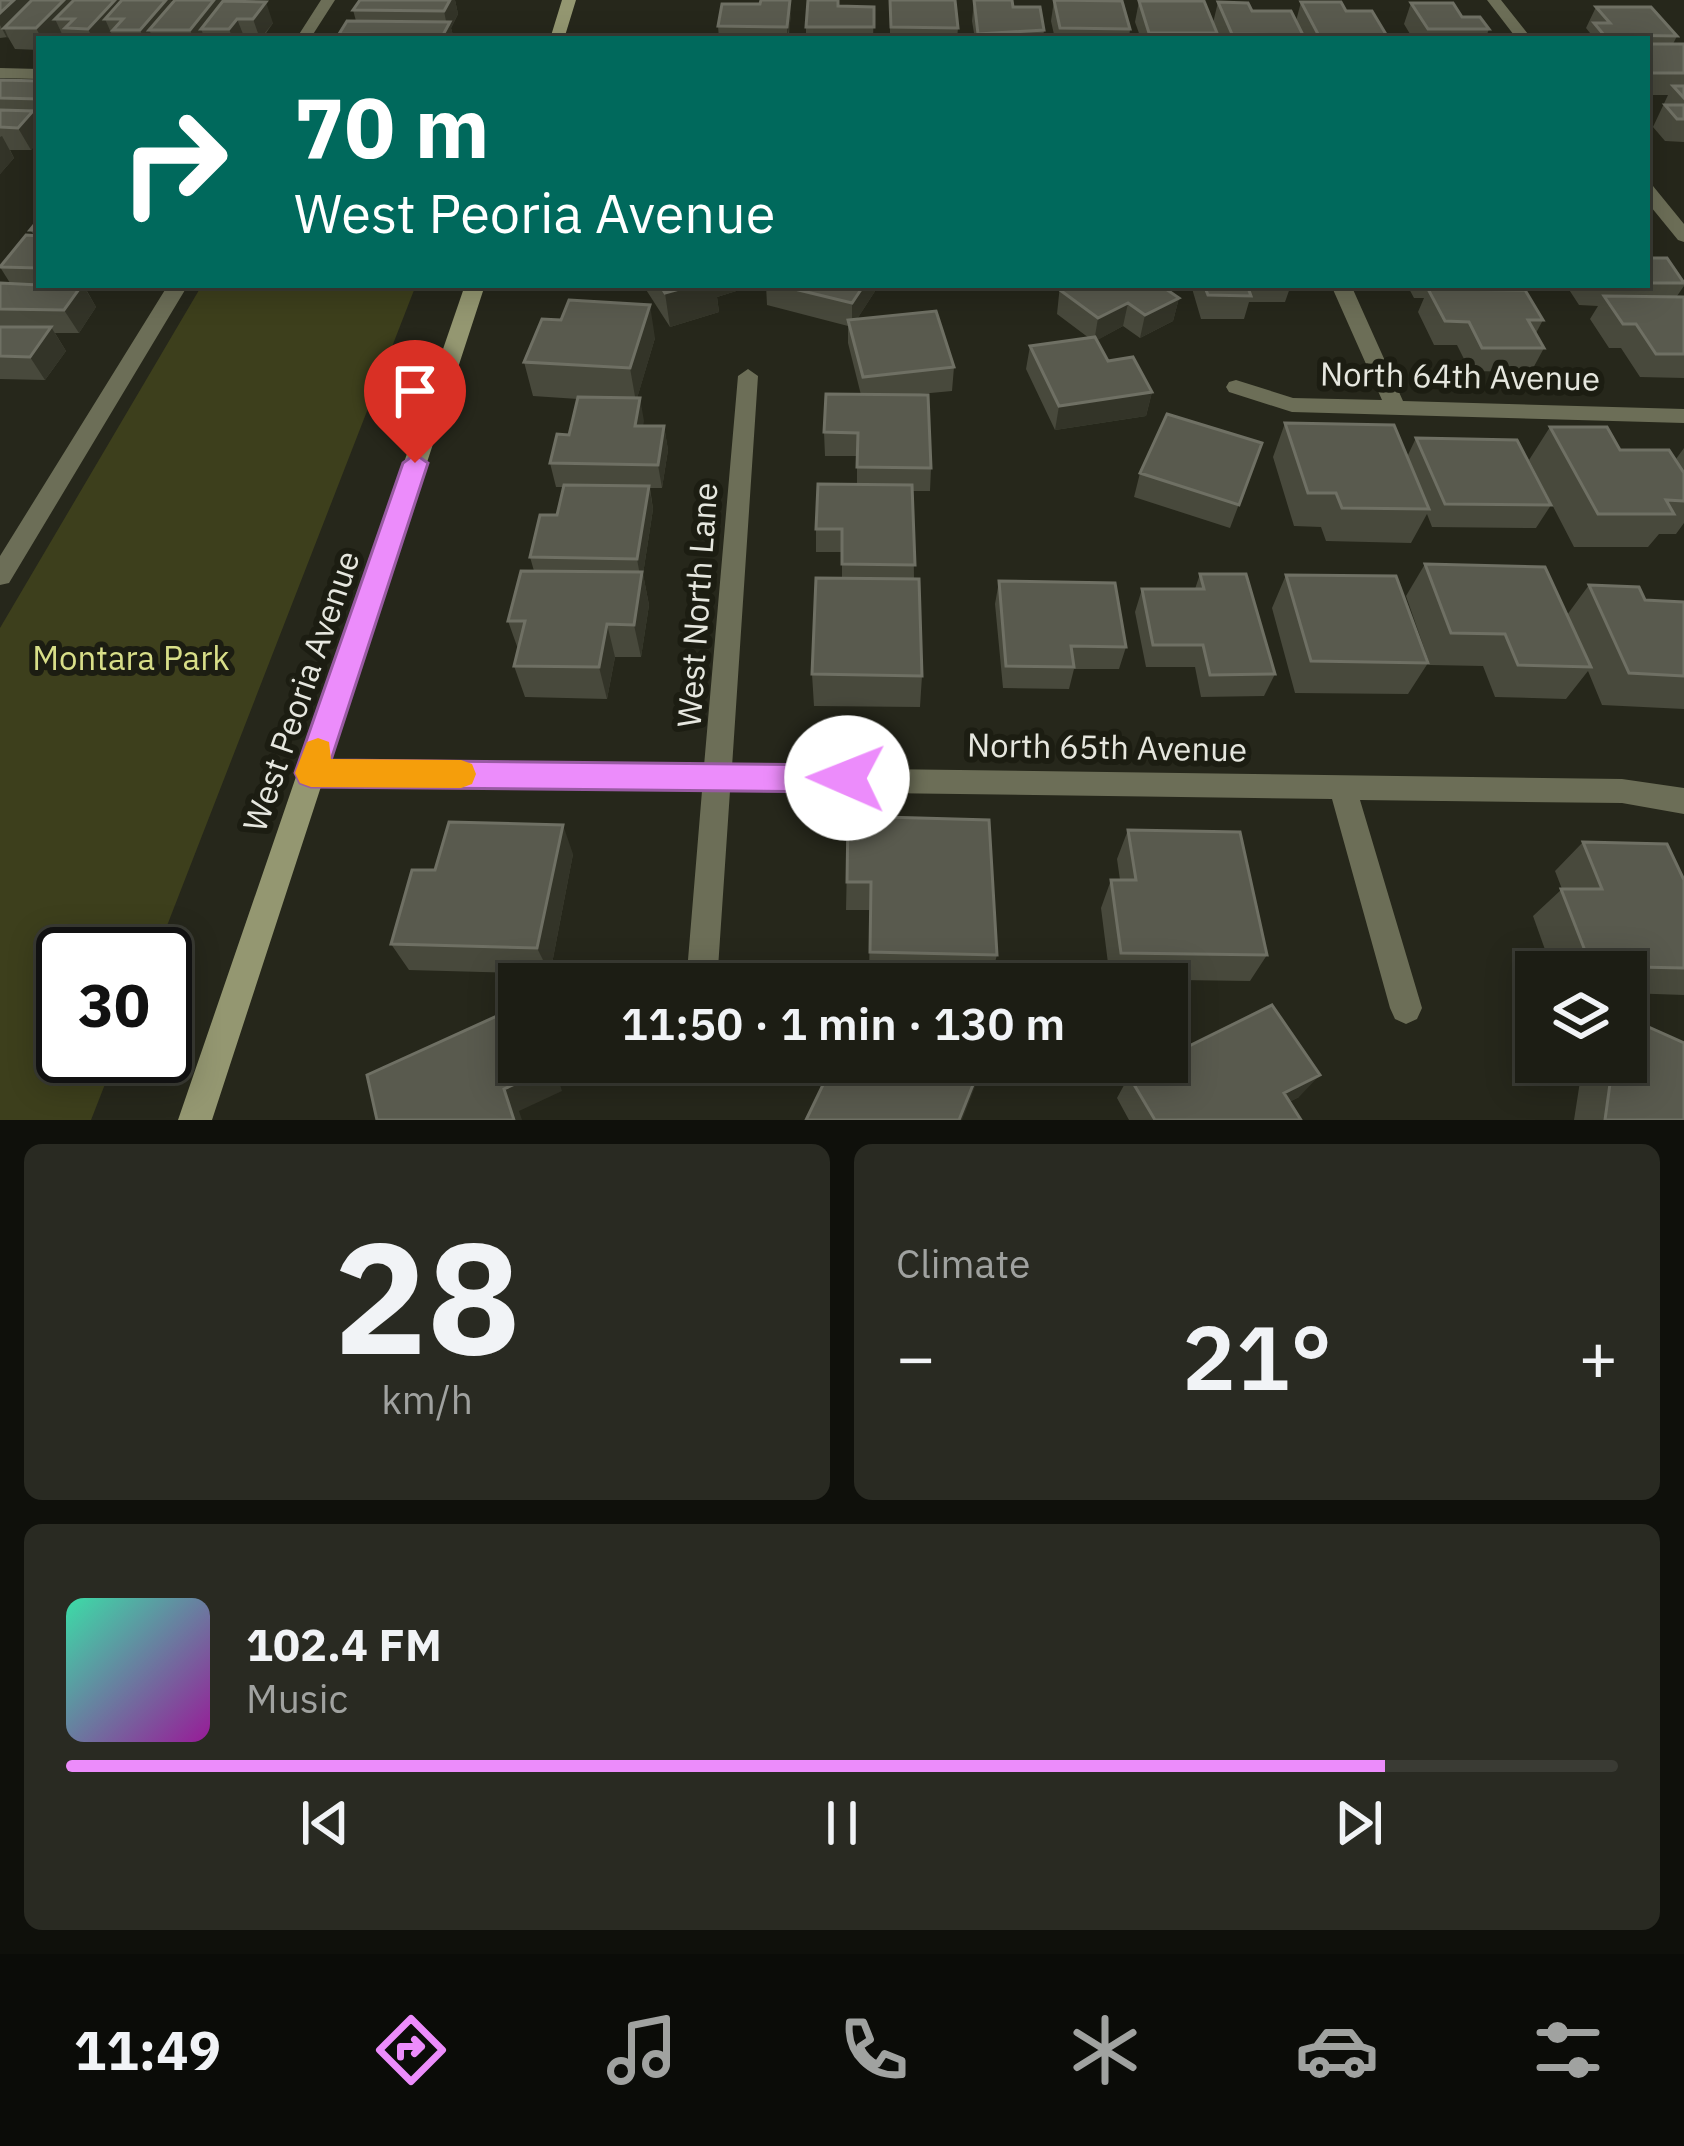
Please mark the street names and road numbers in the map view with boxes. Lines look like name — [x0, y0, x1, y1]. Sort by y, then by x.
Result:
street label: North 64th Avenue — [1320, 352, 1600, 399]
street label: West North Lane — [666, 481, 727, 729]
street label: West Peoria Avenue — [232, 545, 369, 837]
street label: North 65th Avenue — [967, 723, 1247, 770]

